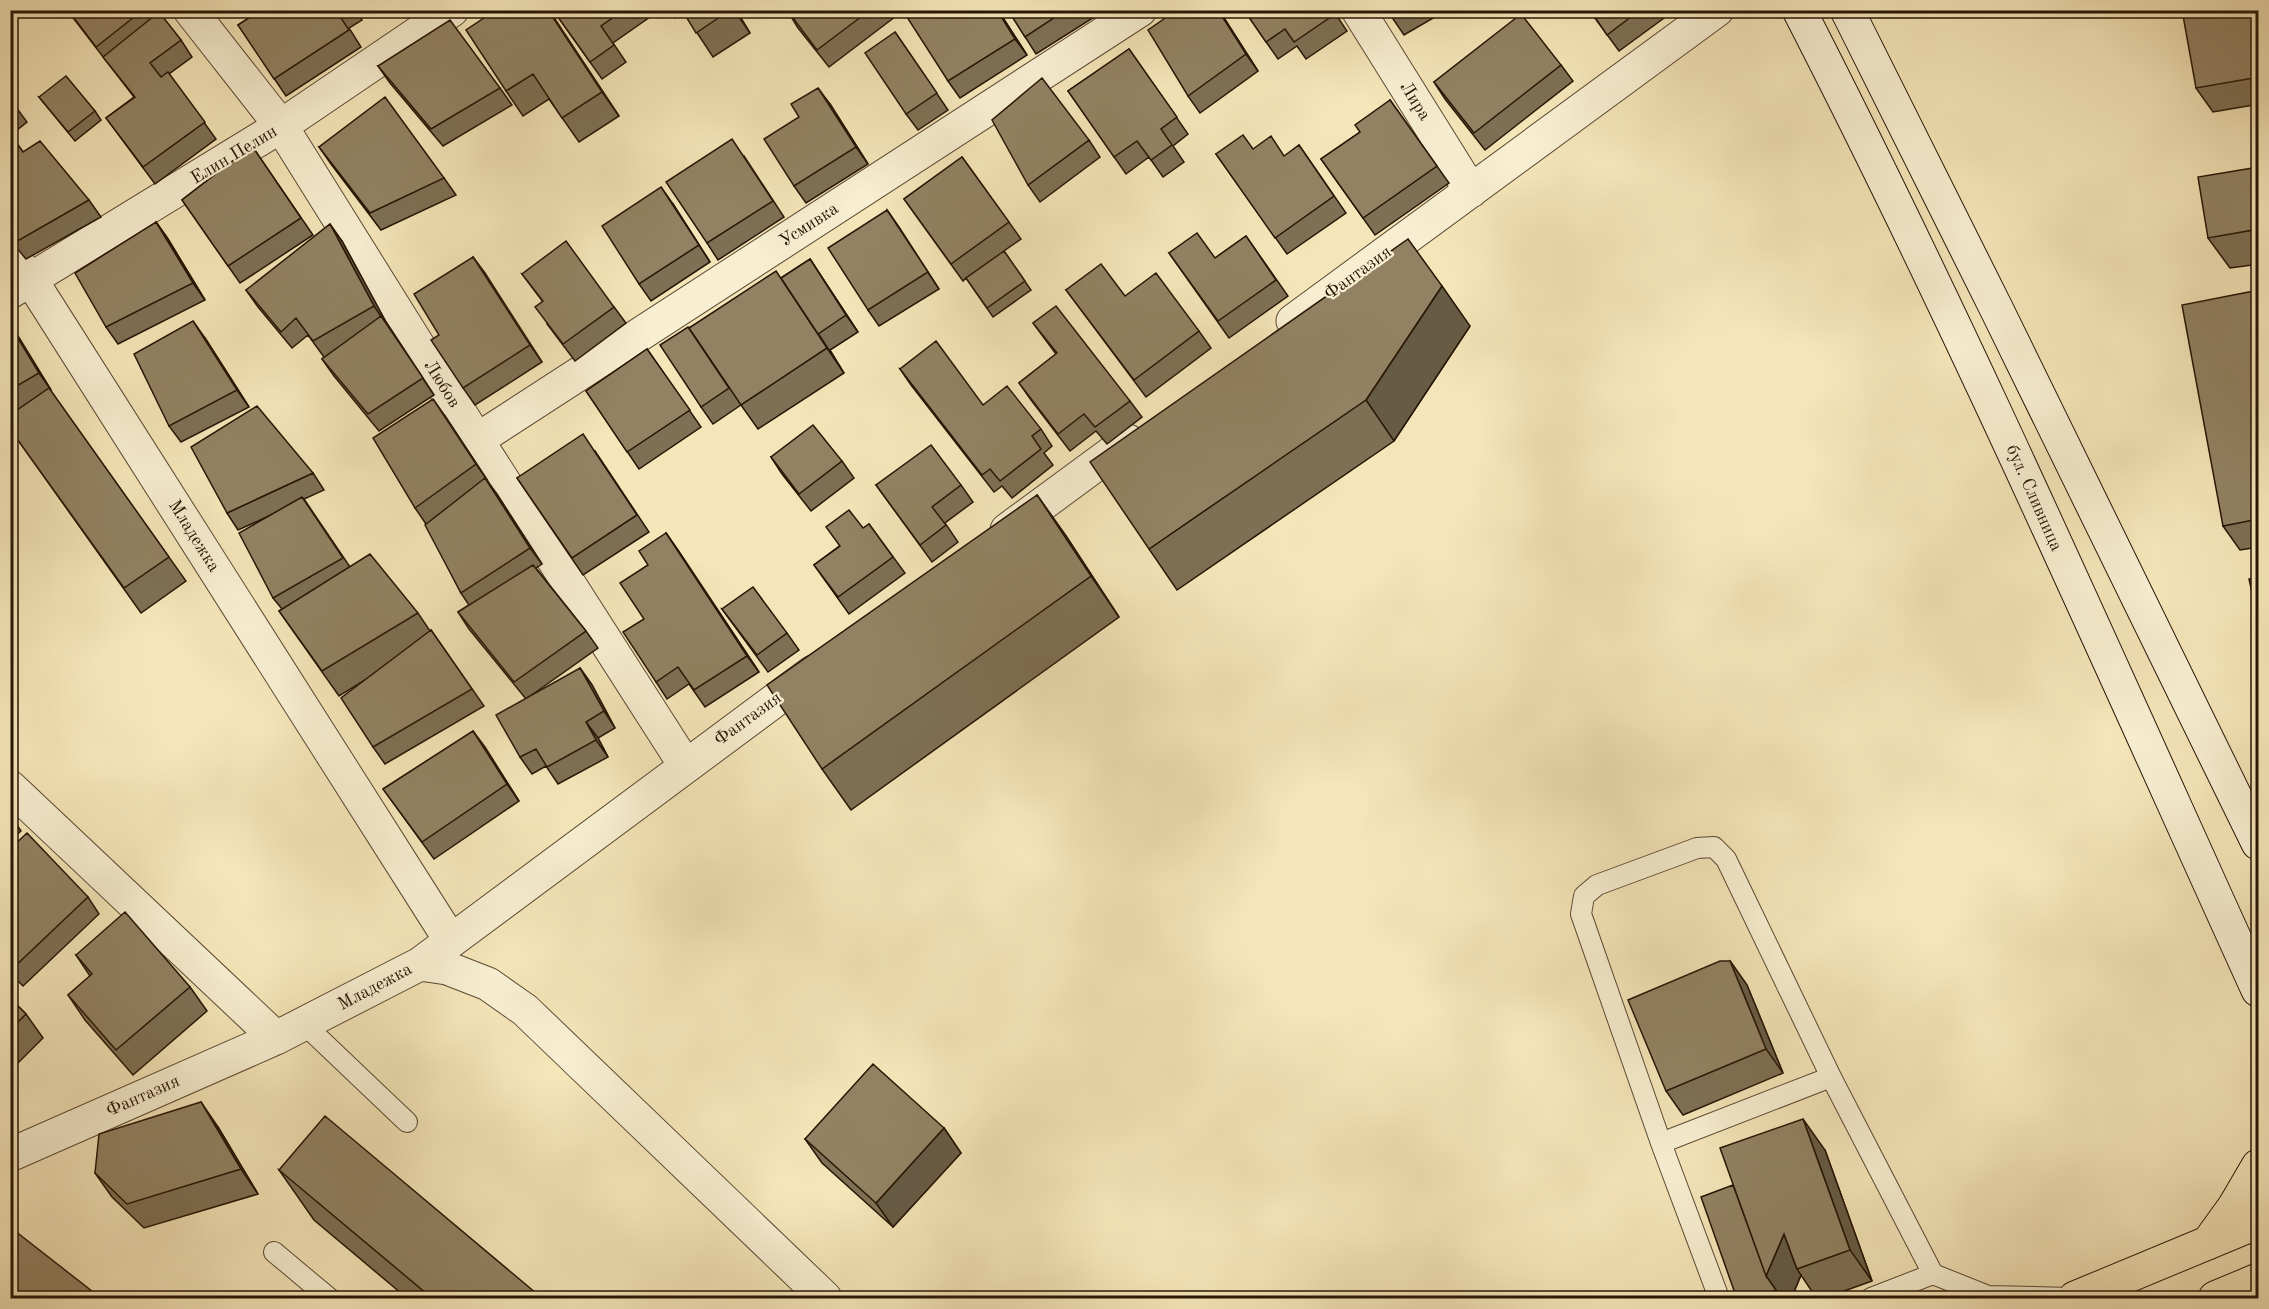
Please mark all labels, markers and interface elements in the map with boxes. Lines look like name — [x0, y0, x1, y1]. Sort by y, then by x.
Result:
street label: Лира — [1396, 78, 1434, 124]
street label: Елин Пелин — [188, 122, 280, 188]
street label: Усмивка — [776, 199, 842, 251]
street label: Фантазия — [1321, 243, 1395, 303]
street label: Любов — [420, 357, 464, 411]
street label: бул. Сливница — [2003, 442, 2066, 554]
street label: Младежка — [165, 497, 223, 575]
street label: Фантазия — [711, 689, 785, 749]
street label: Младежка — [335, 960, 415, 1014]
street label: Фантазия — [104, 1072, 182, 1120]

